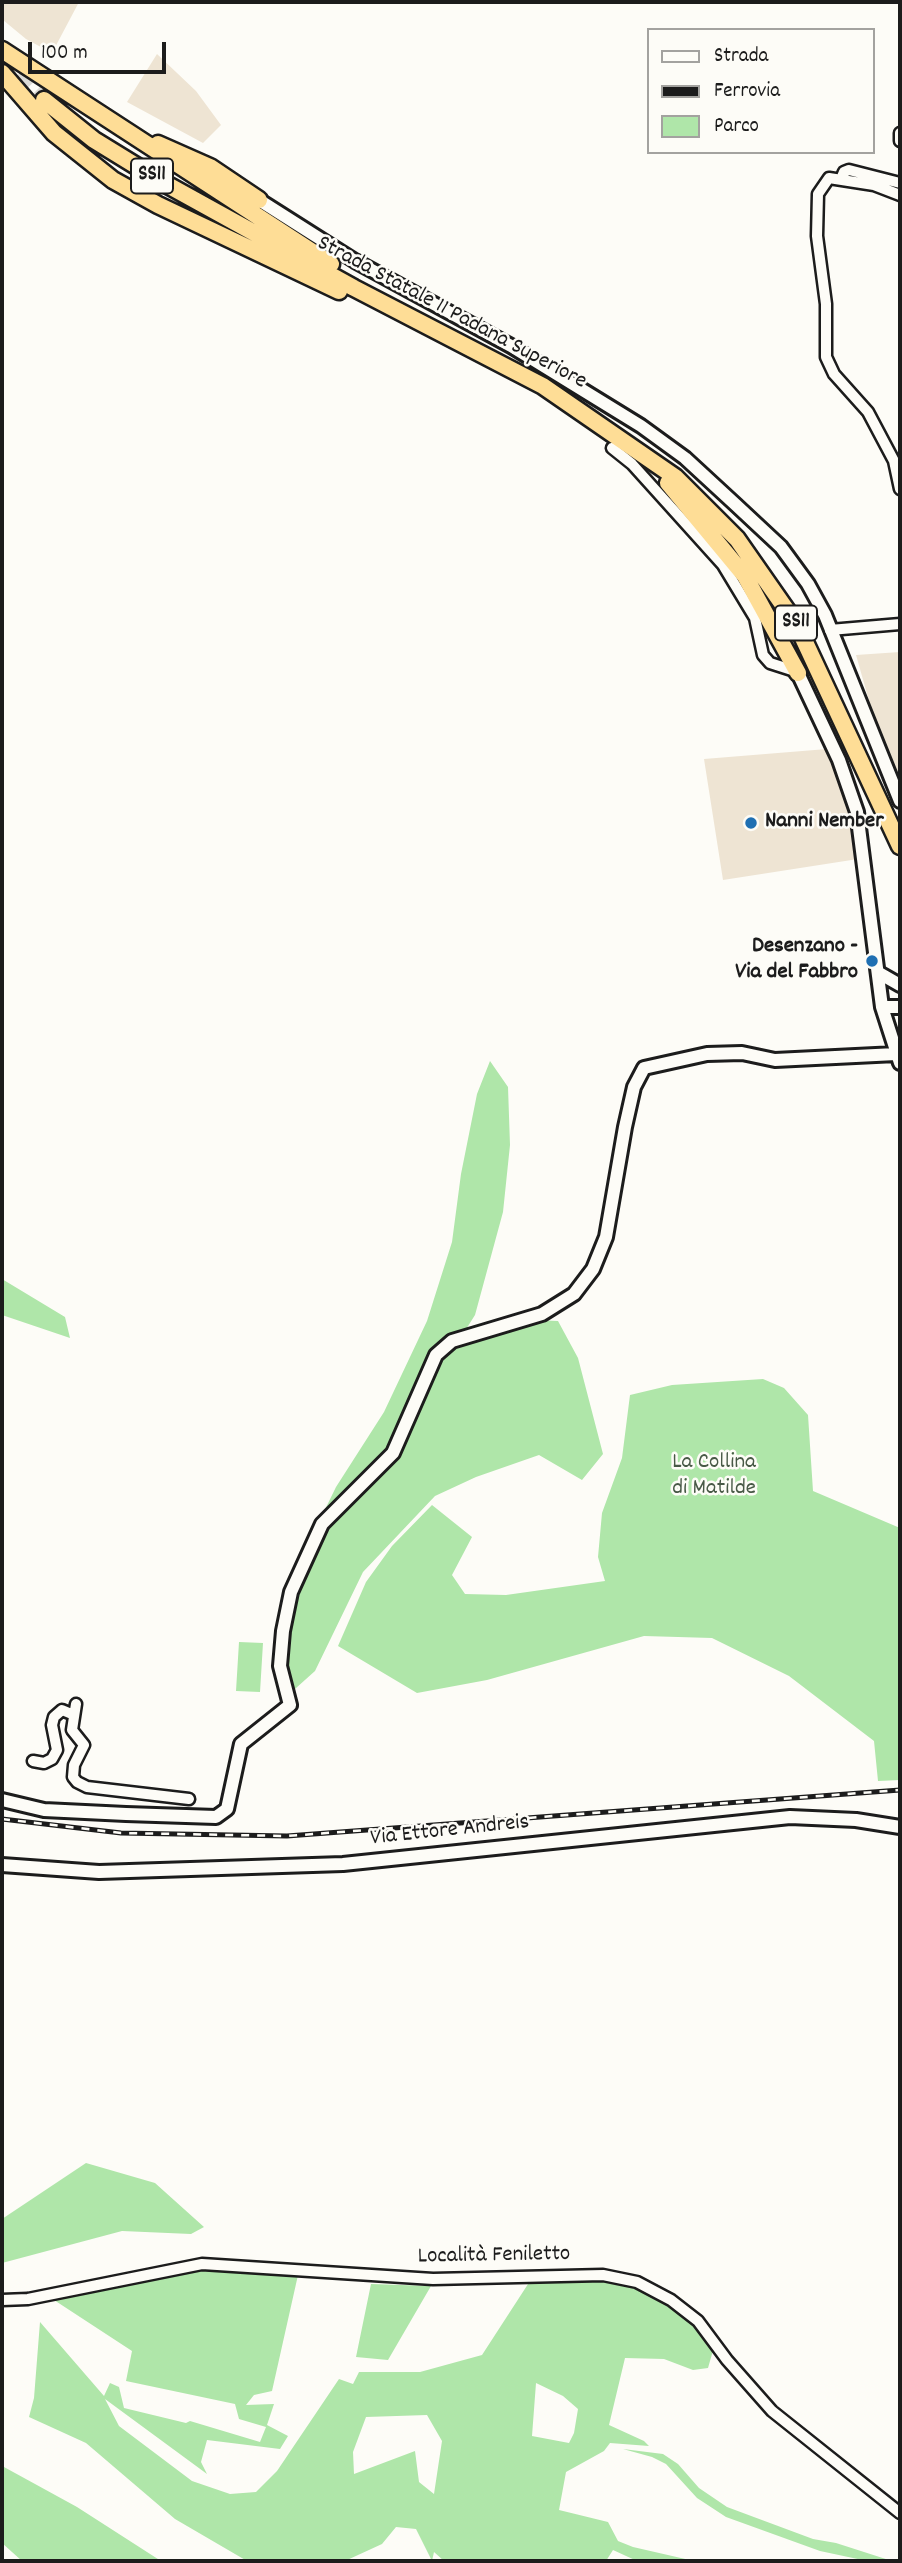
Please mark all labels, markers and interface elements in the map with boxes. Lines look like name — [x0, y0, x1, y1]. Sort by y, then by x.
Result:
scale bar — [32, 28, 170, 72]
legend — [646, 28, 874, 154]
text: 100 m — [41, 39, 88, 69]
text: Strada — [714, 42, 768, 72]
text: Ferrovia — [714, 77, 780, 107]
text: Parco — [714, 112, 759, 142]
road number: SS11 — [131, 158, 173, 194]
street label: Strada Statale 11 Padana Superiore — [311, 231, 591, 397]
road number: SS11 — [775, 606, 817, 640]
place label: Nanni Nember — [765, 809, 884, 837]
marker: Nanni Nember — [743, 815, 759, 831]
place label: Desenzano - Via del Fabbro — [735, 934, 858, 988]
marker: Desenzano - Via del Fabbro — [864, 953, 880, 969]
park label: La Collina di Matilde — [672, 1450, 756, 1504]
street label: Via Ettore Andreis — [369, 1810, 531, 1854]
street label: Località Feniletto — [417, 2242, 571, 2272]

